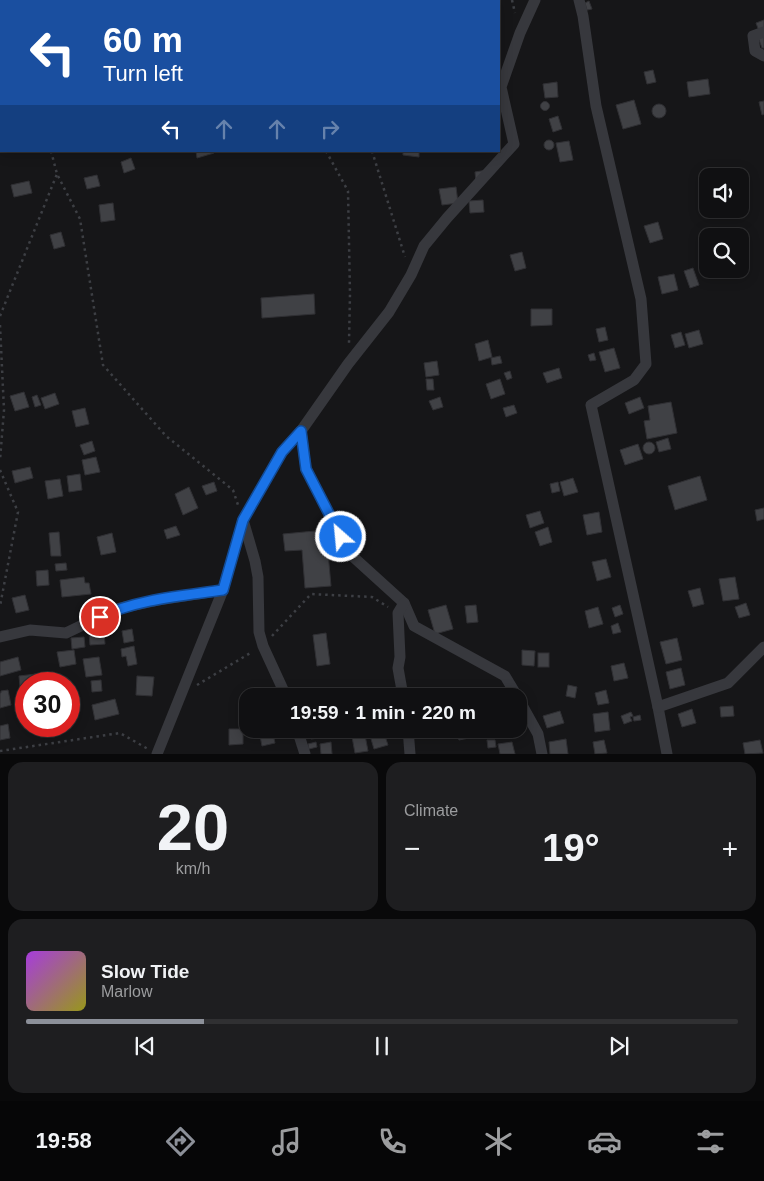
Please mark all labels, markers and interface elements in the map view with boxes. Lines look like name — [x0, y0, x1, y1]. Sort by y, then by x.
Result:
icon: left — [20, 20, 85, 85]
text: 60 m — [103, 20, 183, 59]
text: Turn left — [103, 61, 183, 86]
icon: left — [157, 115, 185, 143]
icon: ahead — [210, 115, 238, 143]
icon: ahead — [263, 115, 291, 143]
icon: right — [316, 115, 344, 143]
map controls — [699, 168, 749, 278]
button: sound — [699, 168, 749, 218]
button: search — [699, 228, 749, 278]
position arrow — [314, 510, 366, 562]
pin — [79, 596, 121, 638]
icon: arrive — [86, 603, 114, 631]
speed limit sign: 30 — [15, 672, 80, 737]
text: 19:59 · 1 min · 220 m — [290, 702, 476, 723]
text: 20 — [157, 791, 229, 864]
text: Climate — [404, 802, 458, 819]
text: 19° — [542, 827, 600, 869]
text: − — [404, 833, 420, 864]
text: + — [722, 833, 738, 864]
text: km/h — [176, 860, 210, 877]
text: Slow Tide — [101, 961, 189, 982]
text: Marlow — [101, 983, 153, 1000]
icon: previous — [131, 1032, 159, 1060]
icon: pause — [368, 1032, 396, 1060]
icon: next — [605, 1032, 633, 1060]
icon: directions — [163, 1124, 198, 1159]
icon: music — [269, 1124, 304, 1159]
icon: phone — [375, 1124, 410, 1159]
icon: climate — [481, 1124, 516, 1159]
icon: car — [587, 1124, 622, 1159]
icon: filters — [693, 1124, 728, 1159]
text: 19:58 — [36, 1128, 92, 1153]

